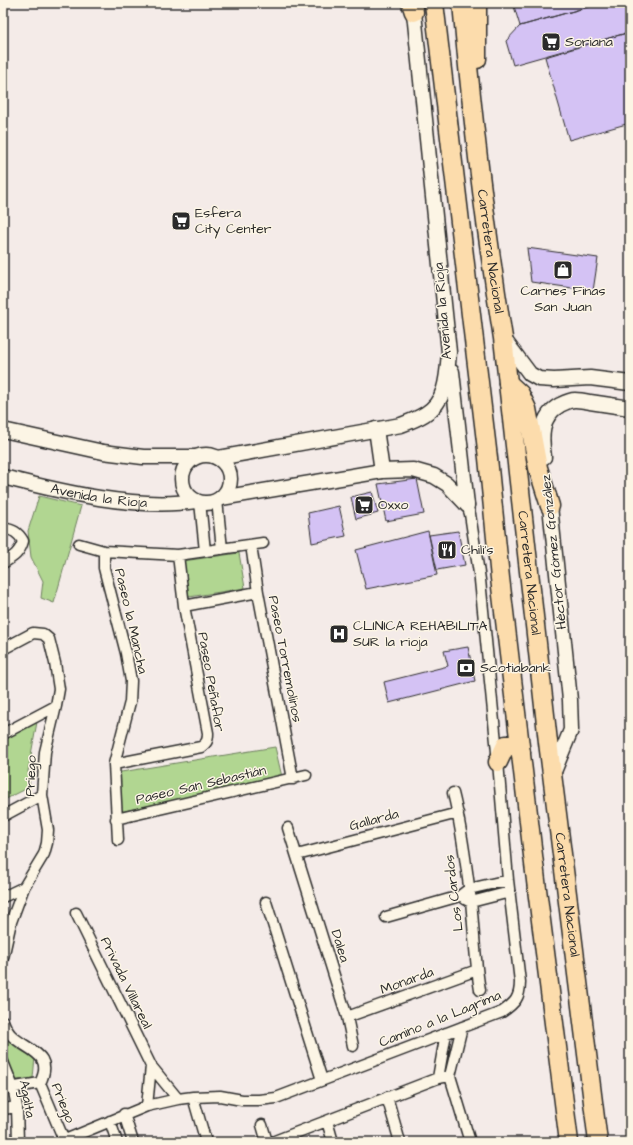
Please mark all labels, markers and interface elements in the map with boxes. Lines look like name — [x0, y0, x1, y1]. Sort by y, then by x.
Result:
supermarket icon: Soriana — [540, 31, 562, 53]
place label: Soriana — [565, 32, 613, 52]
street label: Carretera Nacional — [472, 188, 509, 315]
place label: Esfera City Center — [195, 203, 272, 239]
supermarket icon: Esfera City Center — [170, 210, 192, 232]
shop icon: Carnes Finas San Juan — [552, 259, 574, 281]
street label: Avenida la Rioja — [429, 262, 457, 360]
place label: Carnes Finas San Juan — [521, 281, 605, 317]
street label: Héctor Gómez González — [536, 473, 572, 630]
street label: Avenida la Rioja — [49, 479, 148, 513]
supermarket icon: Oxxo — [353, 494, 375, 516]
place label: Oxxo — [378, 495, 409, 515]
street label: Carretera Nacional — [512, 510, 546, 636]
restaurant icon: Chili's — [436, 539, 458, 561]
place label: Chili's — [461, 540, 494, 560]
street label: Paseo la Mancha — [109, 566, 153, 676]
street label: Paseo Torremolinos — [263, 594, 307, 724]
place label: CLINICA REHABILITA SUR la rioja — [353, 616, 487, 652]
hospital icon: CLINICA REHABILITA SUR la rioja — [328, 623, 350, 645]
street label: Paseo Peñaflor — [192, 631, 230, 734]
bank icon: Scotiabank — [455, 657, 477, 679]
place label: Scotiabank — [480, 658, 552, 678]
street label: Priego — [20, 755, 42, 797]
street label: Paseo San Sebastián — [134, 760, 268, 810]
street label: Gallarda — [347, 804, 401, 836]
street label: Carretera Nacional — [549, 832, 585, 958]
street label: Los Cardos — [439, 854, 469, 932]
street label: Dalea — [326, 927, 354, 965]
street label: Privada Villareal — [95, 934, 157, 1032]
street label: Monarda — [377, 962, 437, 1000]
street label: Camino a la Lagrima — [376, 985, 504, 1053]
street label: Agalta — [14, 1078, 40, 1120]
street label: Priego — [46, 1080, 80, 1126]

